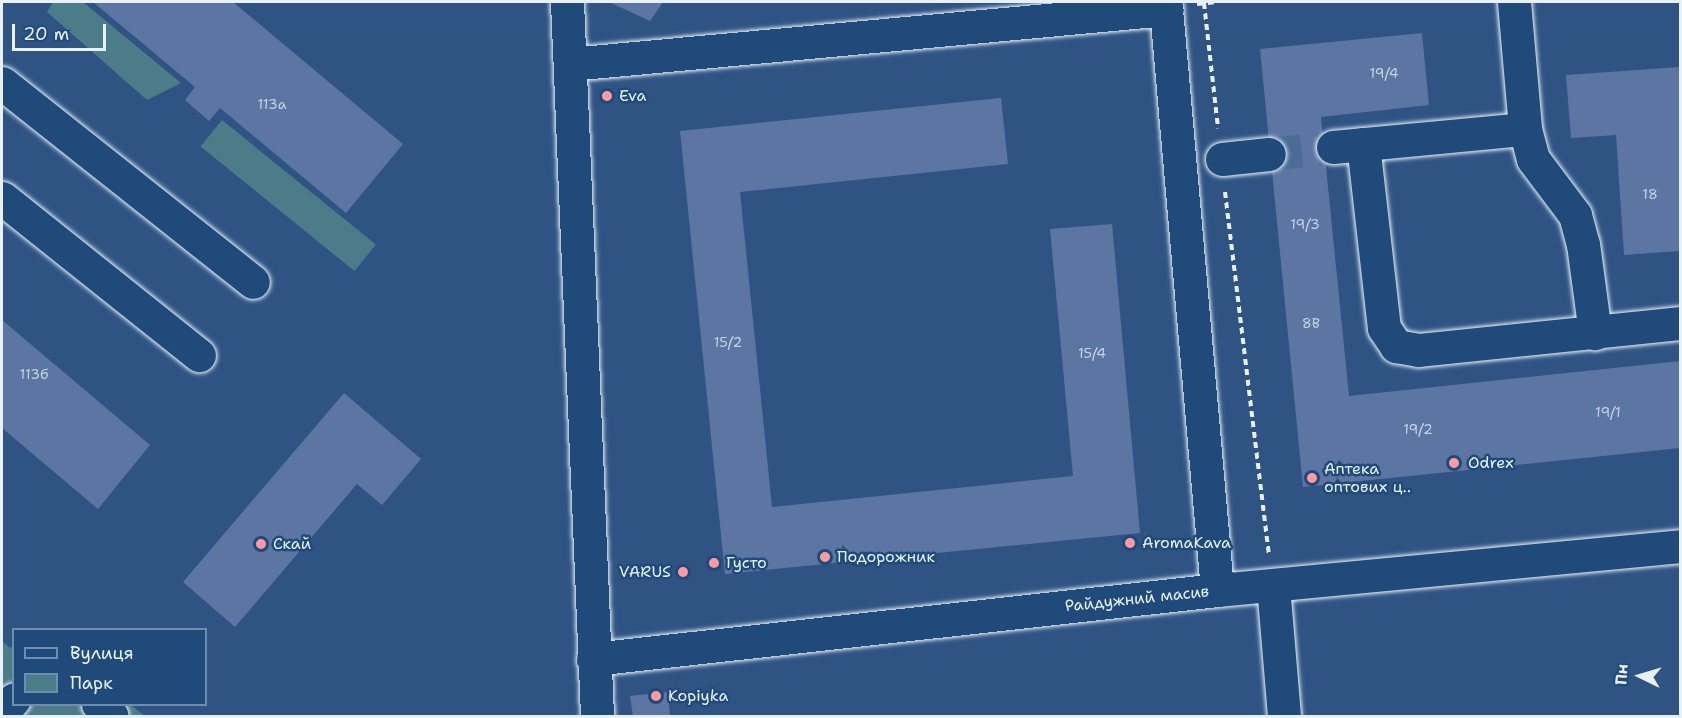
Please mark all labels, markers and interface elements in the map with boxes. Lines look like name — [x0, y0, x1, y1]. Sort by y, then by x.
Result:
scale bar — [15, 12, 110, 50]
text: 20 m — [23, 22, 69, 46]
house number: 19/4 — [1369, 65, 1399, 81]
place label: Eva — [619, 86, 646, 106]
marker: Eva — [600, 89, 614, 103]
house number: 113а — [257, 96, 287, 112]
house number: 18 — [1642, 186, 1658, 202]
house number: 19/3 — [1290, 216, 1320, 232]
house number: 8В — [1302, 315, 1320, 331]
house number: 15/2 — [714, 334, 742, 350]
house number: 15/4 — [1078, 345, 1106, 361]
house number: 113б — [20, 366, 48, 382]
house number: 19/1 — [1595, 404, 1621, 420]
house number: 19/2 — [1403, 421, 1433, 437]
place label: Odrex — [1468, 453, 1514, 473]
marker: Odrex — [1445, 454, 1463, 472]
place label: Аптека оптових ц‥ — [1324, 459, 1411, 497]
marker: Аптека оптових ц‥ — [1305, 471, 1319, 485]
place label: AromaKava — [1142, 533, 1231, 553]
place label: Скай — [273, 534, 311, 554]
marker: AromaKava — [1123, 536, 1137, 550]
marker: Скай — [254, 537, 268, 551]
place label: Подорожник — [837, 547, 935, 567]
marker: Подорожник — [818, 550, 832, 564]
place label: Густо — [726, 553, 767, 573]
marker: Густо — [707, 556, 721, 570]
place label: VARUS — [619, 562, 671, 582]
marker: VARUS — [676, 565, 690, 579]
street label: Райдужний масив — [1064, 582, 1210, 616]
legend — [12, 628, 207, 706]
text: Вулиця — [70, 641, 134, 665]
north arrow — [1610, 646, 1670, 706]
text: Пн — [1610, 663, 1633, 686]
text: Парк — [70, 671, 113, 695]
place label: Kopiyka — [668, 686, 728, 706]
marker: Kopiyka — [649, 689, 663, 703]

